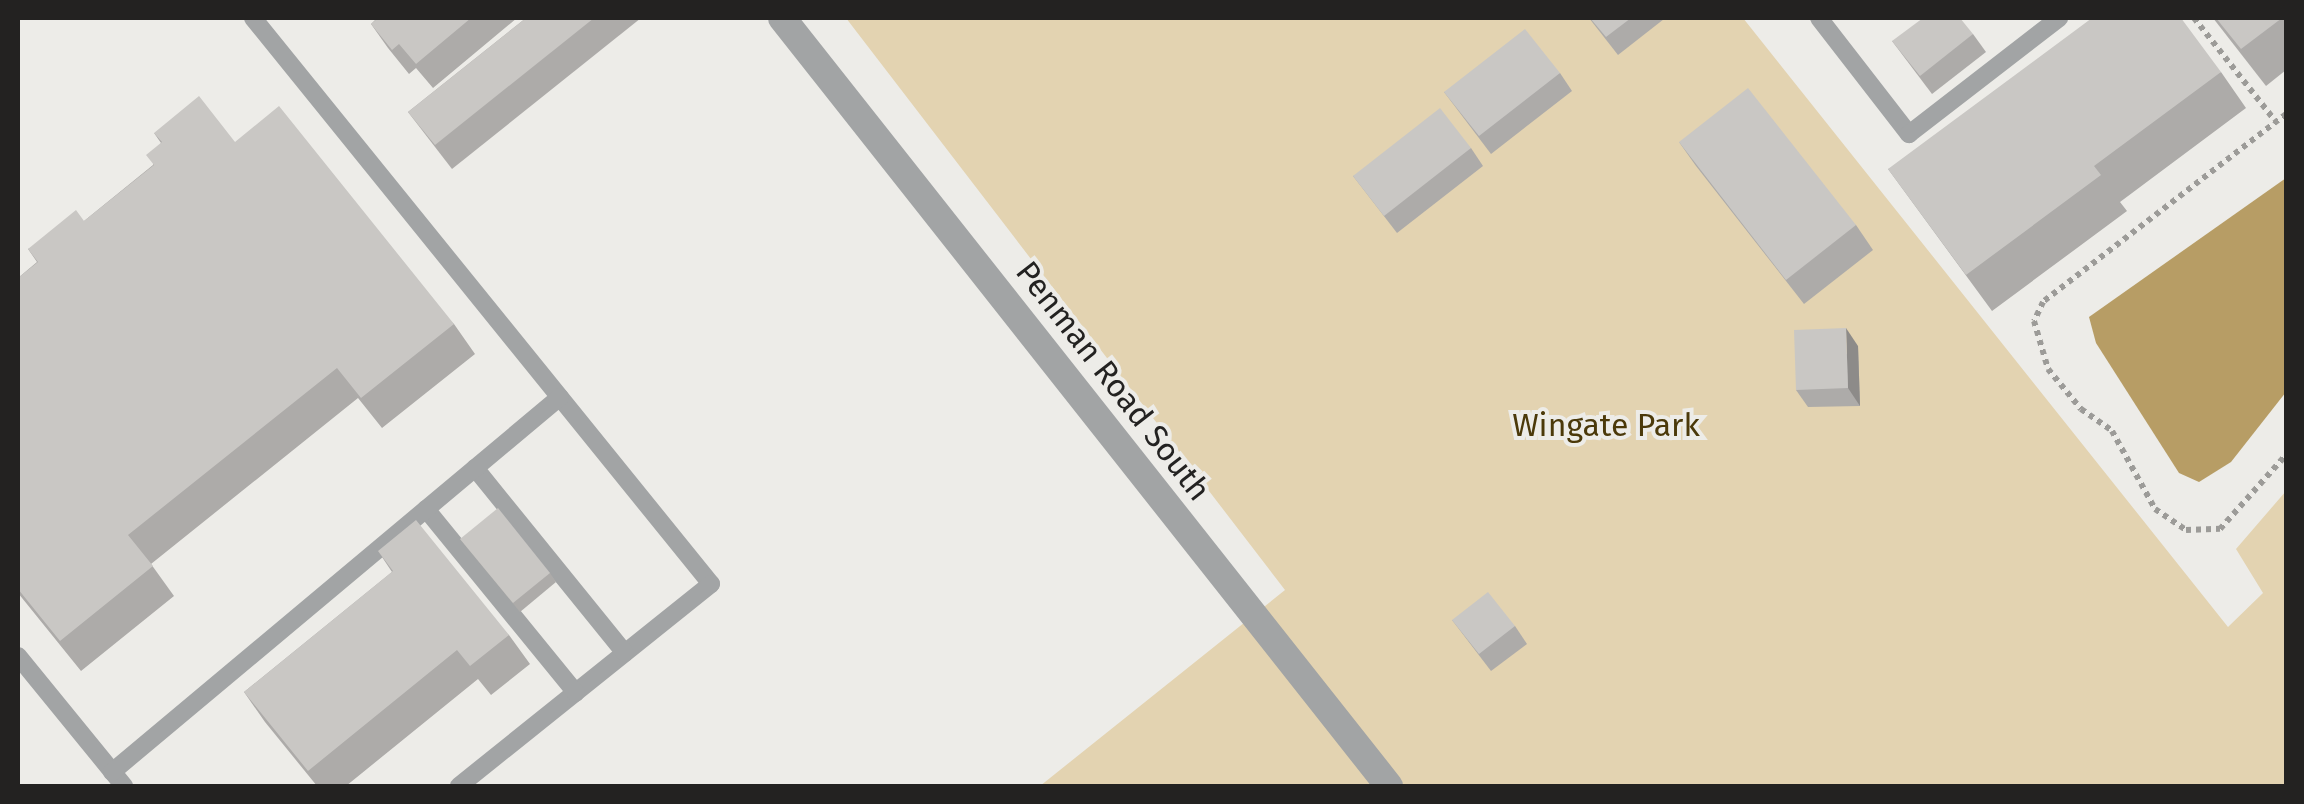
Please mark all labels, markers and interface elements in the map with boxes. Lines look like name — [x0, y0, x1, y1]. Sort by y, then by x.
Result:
street label: Penman Road South — [1008, 254, 1218, 508]
park label: Wingate Park — [1512, 406, 1700, 444]

